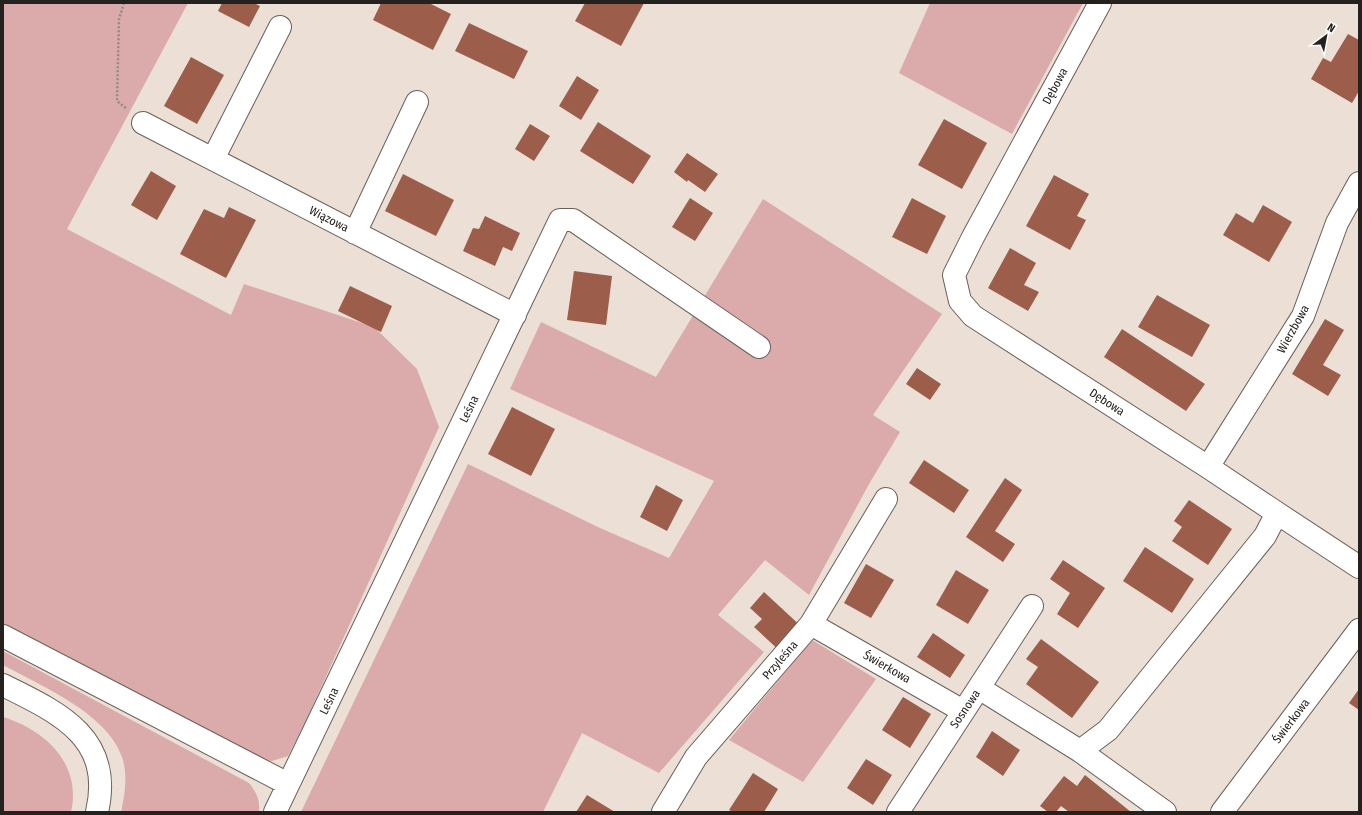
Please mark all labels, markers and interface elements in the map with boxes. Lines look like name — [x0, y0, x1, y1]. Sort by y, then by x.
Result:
north arrow — [1306, 16, 1346, 56]
text: N — [1325, 21, 1337, 35]
street label: Dębowa — [1040, 65, 1070, 107]
street label: Wiązowa — [307, 203, 351, 235]
street label: Wierzbowa — [1274, 302, 1312, 356]
street label: Dębowa — [1087, 385, 1127, 419]
street label: Leśna — [457, 393, 482, 425]
street label: Przyleśna — [759, 638, 801, 682]
street label: Świerkowa — [861, 647, 914, 686]
street label: Leśna — [317, 685, 342, 717]
street label: Sosnowa — [947, 687, 983, 731]
street label: Świerkowa — [1269, 695, 1312, 746]

